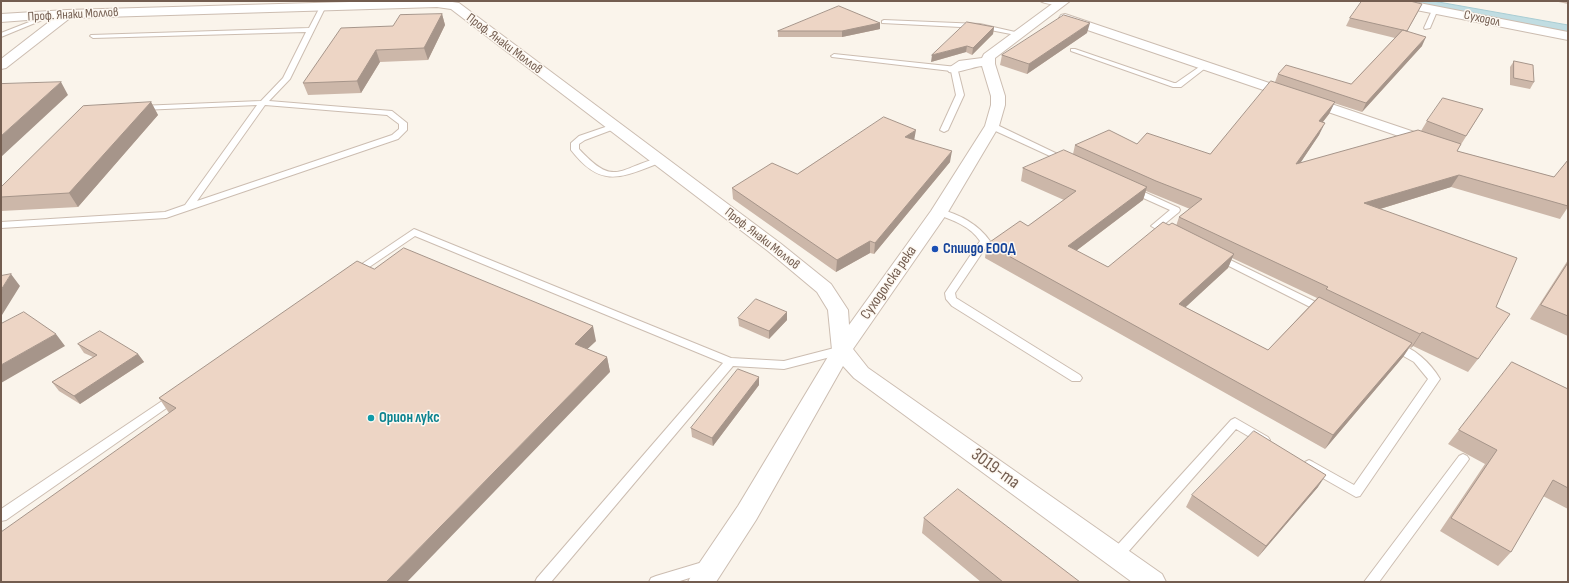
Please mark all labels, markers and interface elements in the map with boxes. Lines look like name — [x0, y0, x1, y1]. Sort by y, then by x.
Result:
street label: Проф. Янаки Моллов — [27, 5, 119, 25]
street label: Суходол — [1462, 8, 1502, 30]
street label: Проф. Янаки Моллов — [463, 10, 545, 78]
street label: Проф. Янаки Моллов — [721, 205, 803, 273]
place label: Спиидо ЕООД — [943, 240, 1016, 258]
street label: Суходолска река — [857, 243, 921, 323]
marker: Спиидо ЕООД — [930, 244, 940, 254]
place label: Орион лукс — [379, 409, 440, 427]
marker: Орион лукс — [366, 413, 376, 423]
street label: 3019-та — [966, 444, 1024, 494]

